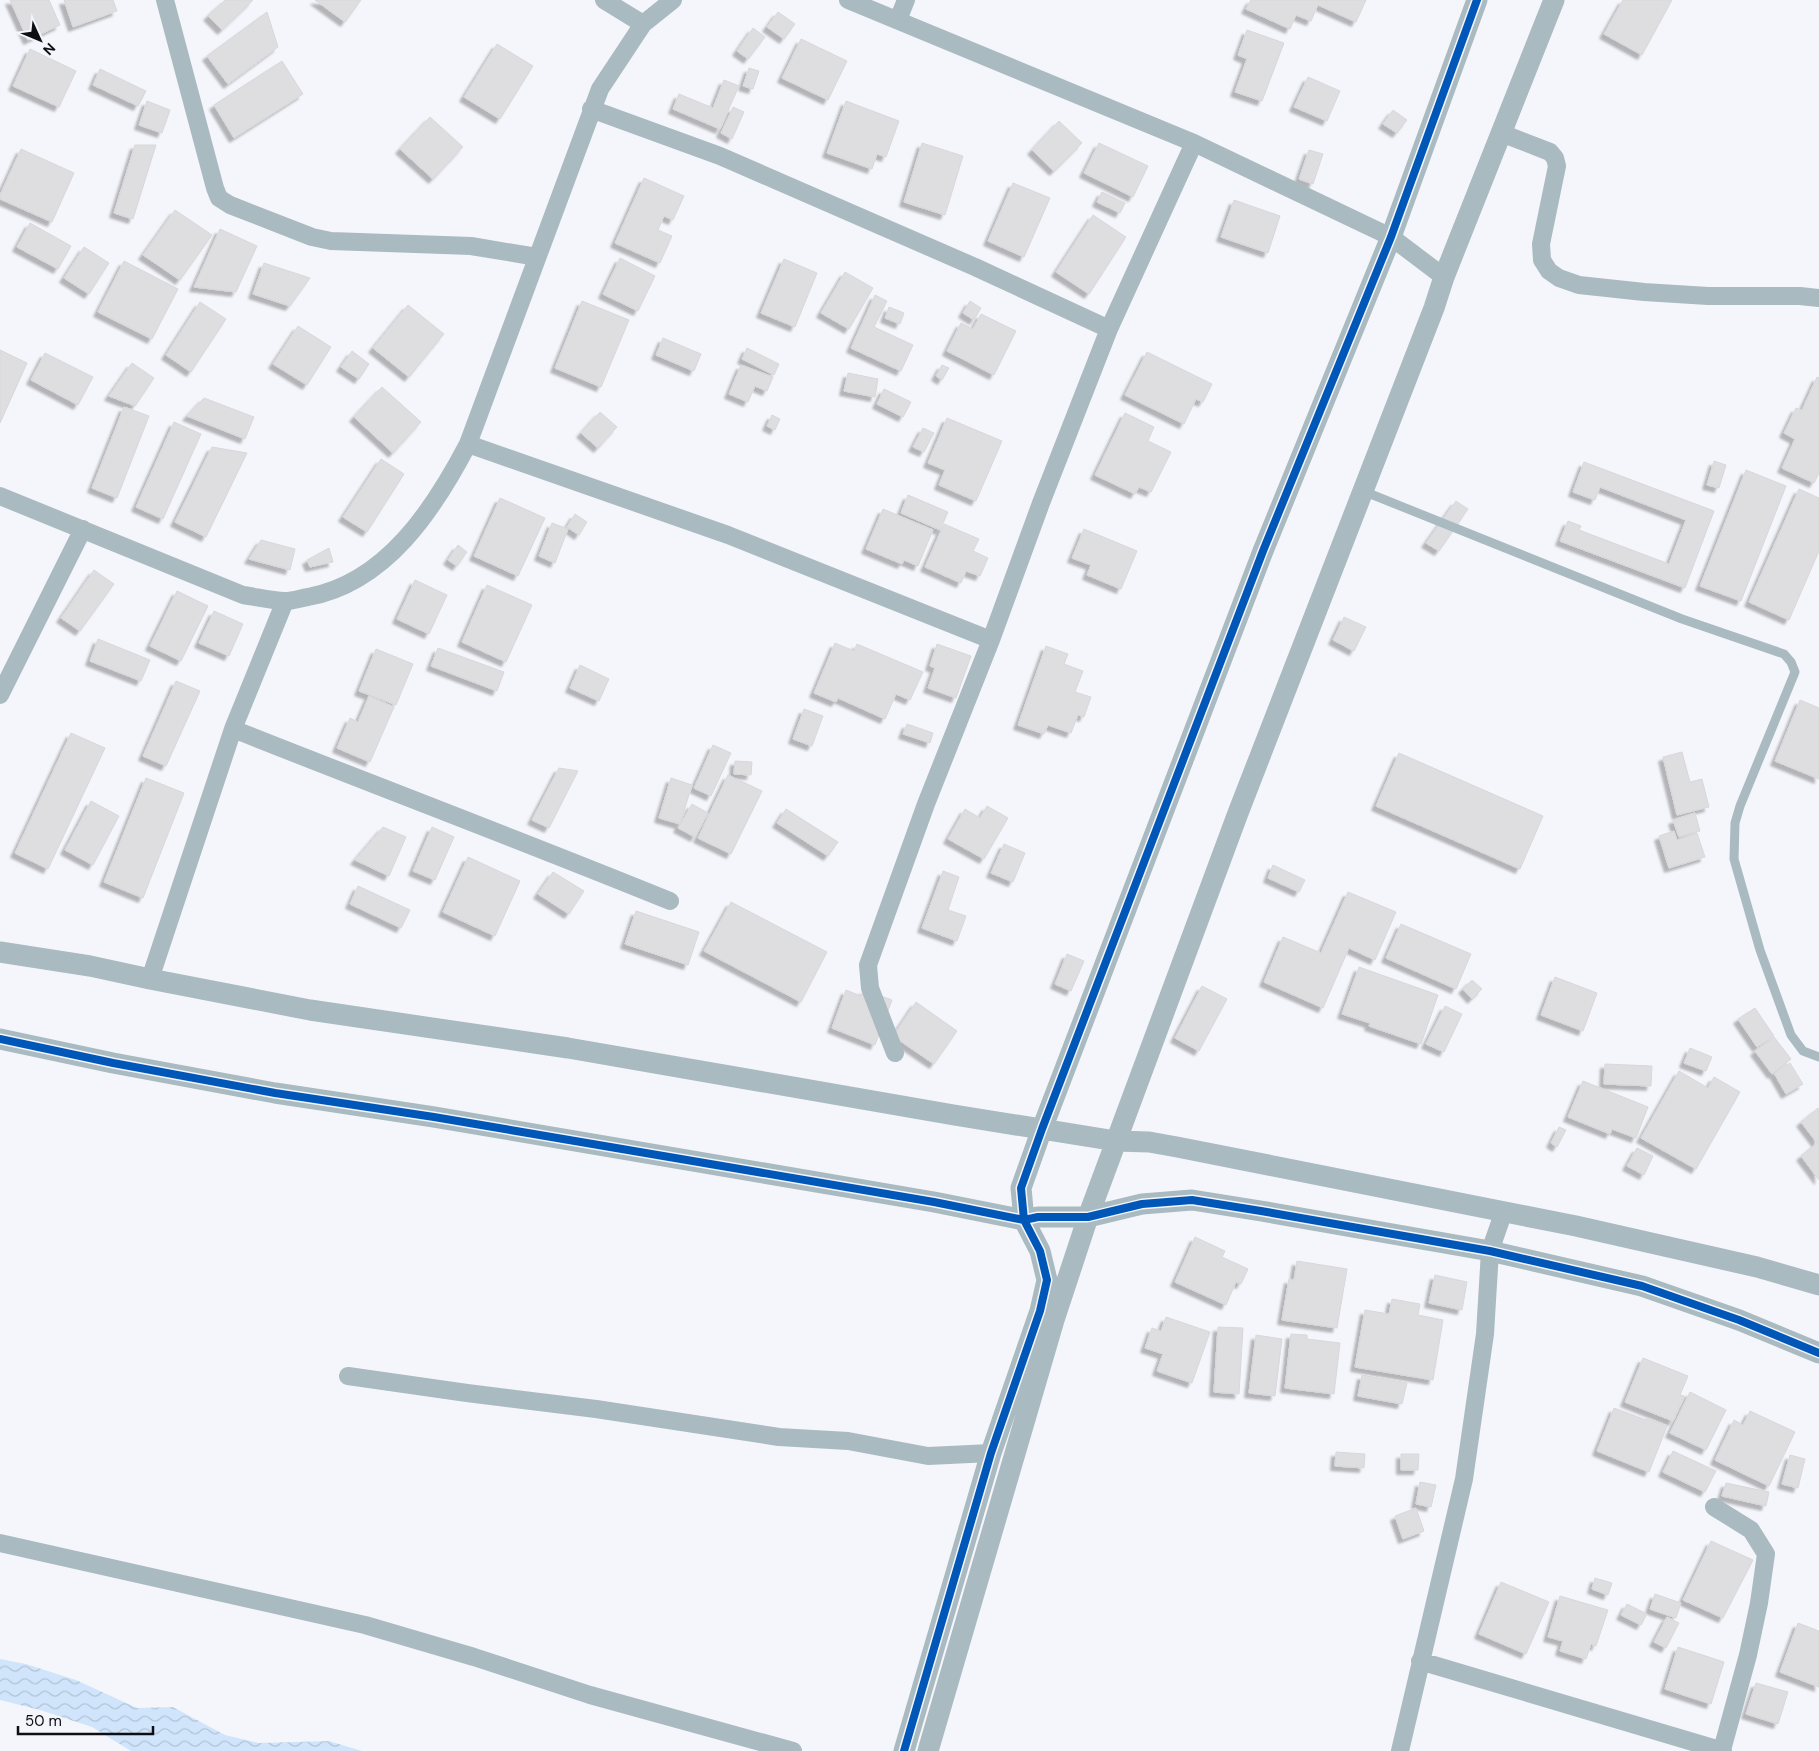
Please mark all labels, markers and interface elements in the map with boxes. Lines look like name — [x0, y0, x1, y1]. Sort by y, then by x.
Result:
north arrow — [15, 15, 65, 65]
text: N — [39, 39, 59, 59]
scale bar — [18, 1704, 152, 1736]
text: 50 m — [25, 1711, 62, 1731]

